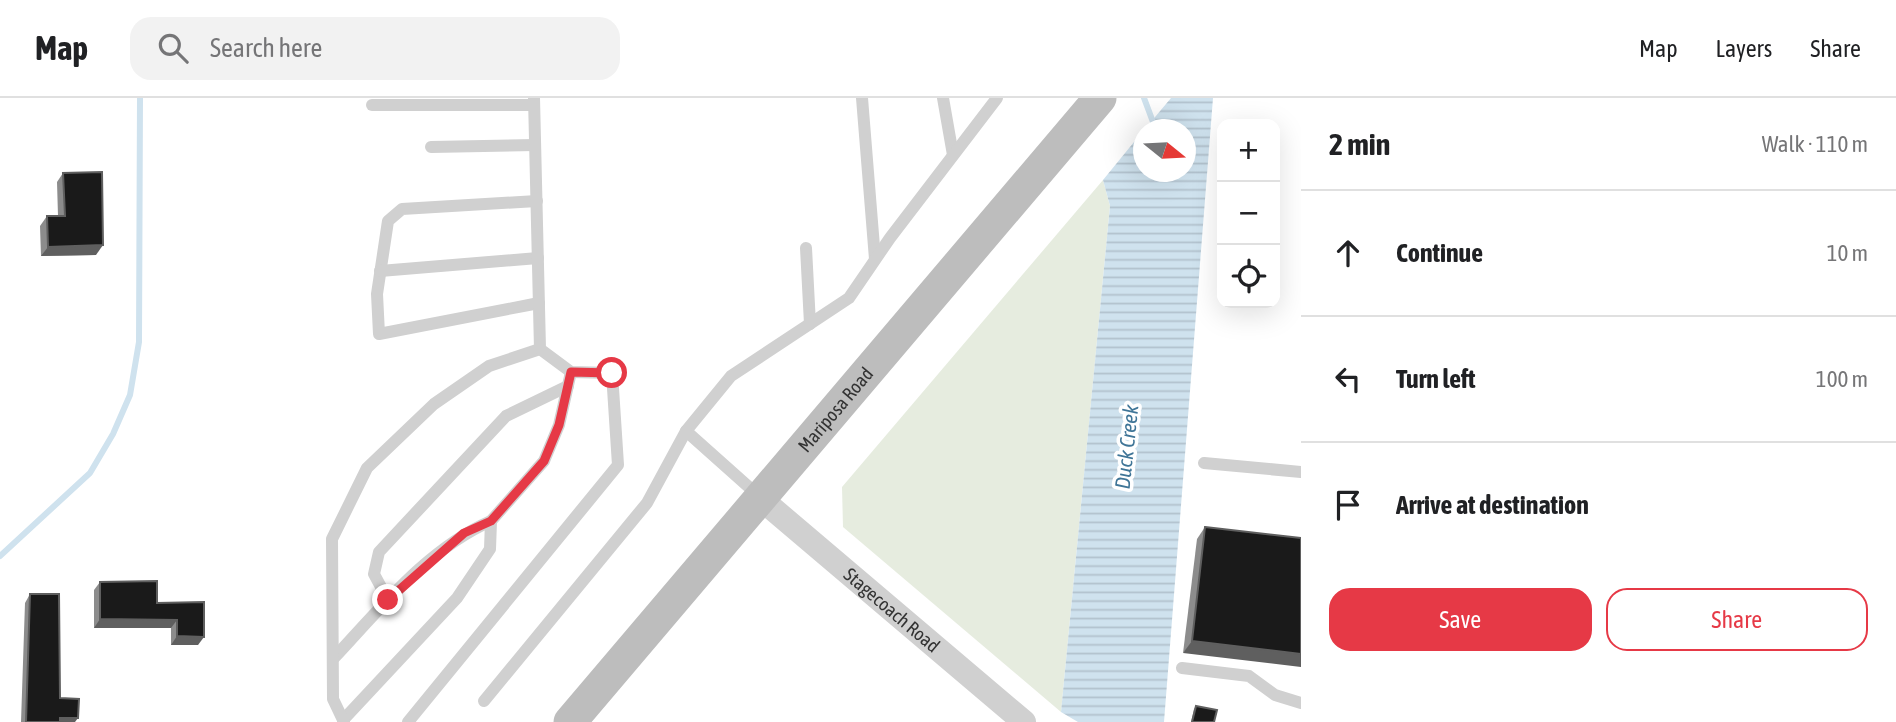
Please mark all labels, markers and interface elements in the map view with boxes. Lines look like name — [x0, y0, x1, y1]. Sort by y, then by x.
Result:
search box — [130, 17, 620, 80]
text: Map — [35, 29, 88, 67]
icon: search — [154, 29, 192, 67]
text: Search here — [210, 33, 322, 63]
text: Map — [1639, 35, 1678, 62]
text: Layers — [1716, 35, 1772, 62]
text: Share — [1810, 35, 1861, 62]
north arrow — [1133, 119, 1196, 182]
map controls — [1217, 119, 1280, 308]
button: + — [1217, 119, 1280, 182]
text: 2 min — [1329, 127, 1390, 161]
text: Walk · 110 m — [1762, 131, 1868, 157]
button: − — [1217, 182, 1280, 245]
icon: ahead — [1329, 234, 1367, 272]
text: Continue — [1396, 238, 1483, 268]
text: 10 m — [1827, 240, 1868, 266]
button: locate — [1217, 245, 1280, 308]
route start — [596, 357, 627, 388]
icon: left — [1329, 360, 1367, 398]
street label: Mariposa Road — [793, 363, 877, 456]
text: Turn left — [1396, 364, 1476, 394]
text: 100 m — [1816, 366, 1868, 392]
water label: Duck Creek — [1110, 403, 1142, 490]
icon: arrive — [1329, 486, 1367, 524]
text: Arrive at destination — [1396, 490, 1589, 520]
street label: Stagecoach Road — [840, 563, 944, 657]
route end — [372, 584, 403, 615]
button: Save — [1329, 588, 1592, 651]
button: Share — [1606, 588, 1868, 651]

